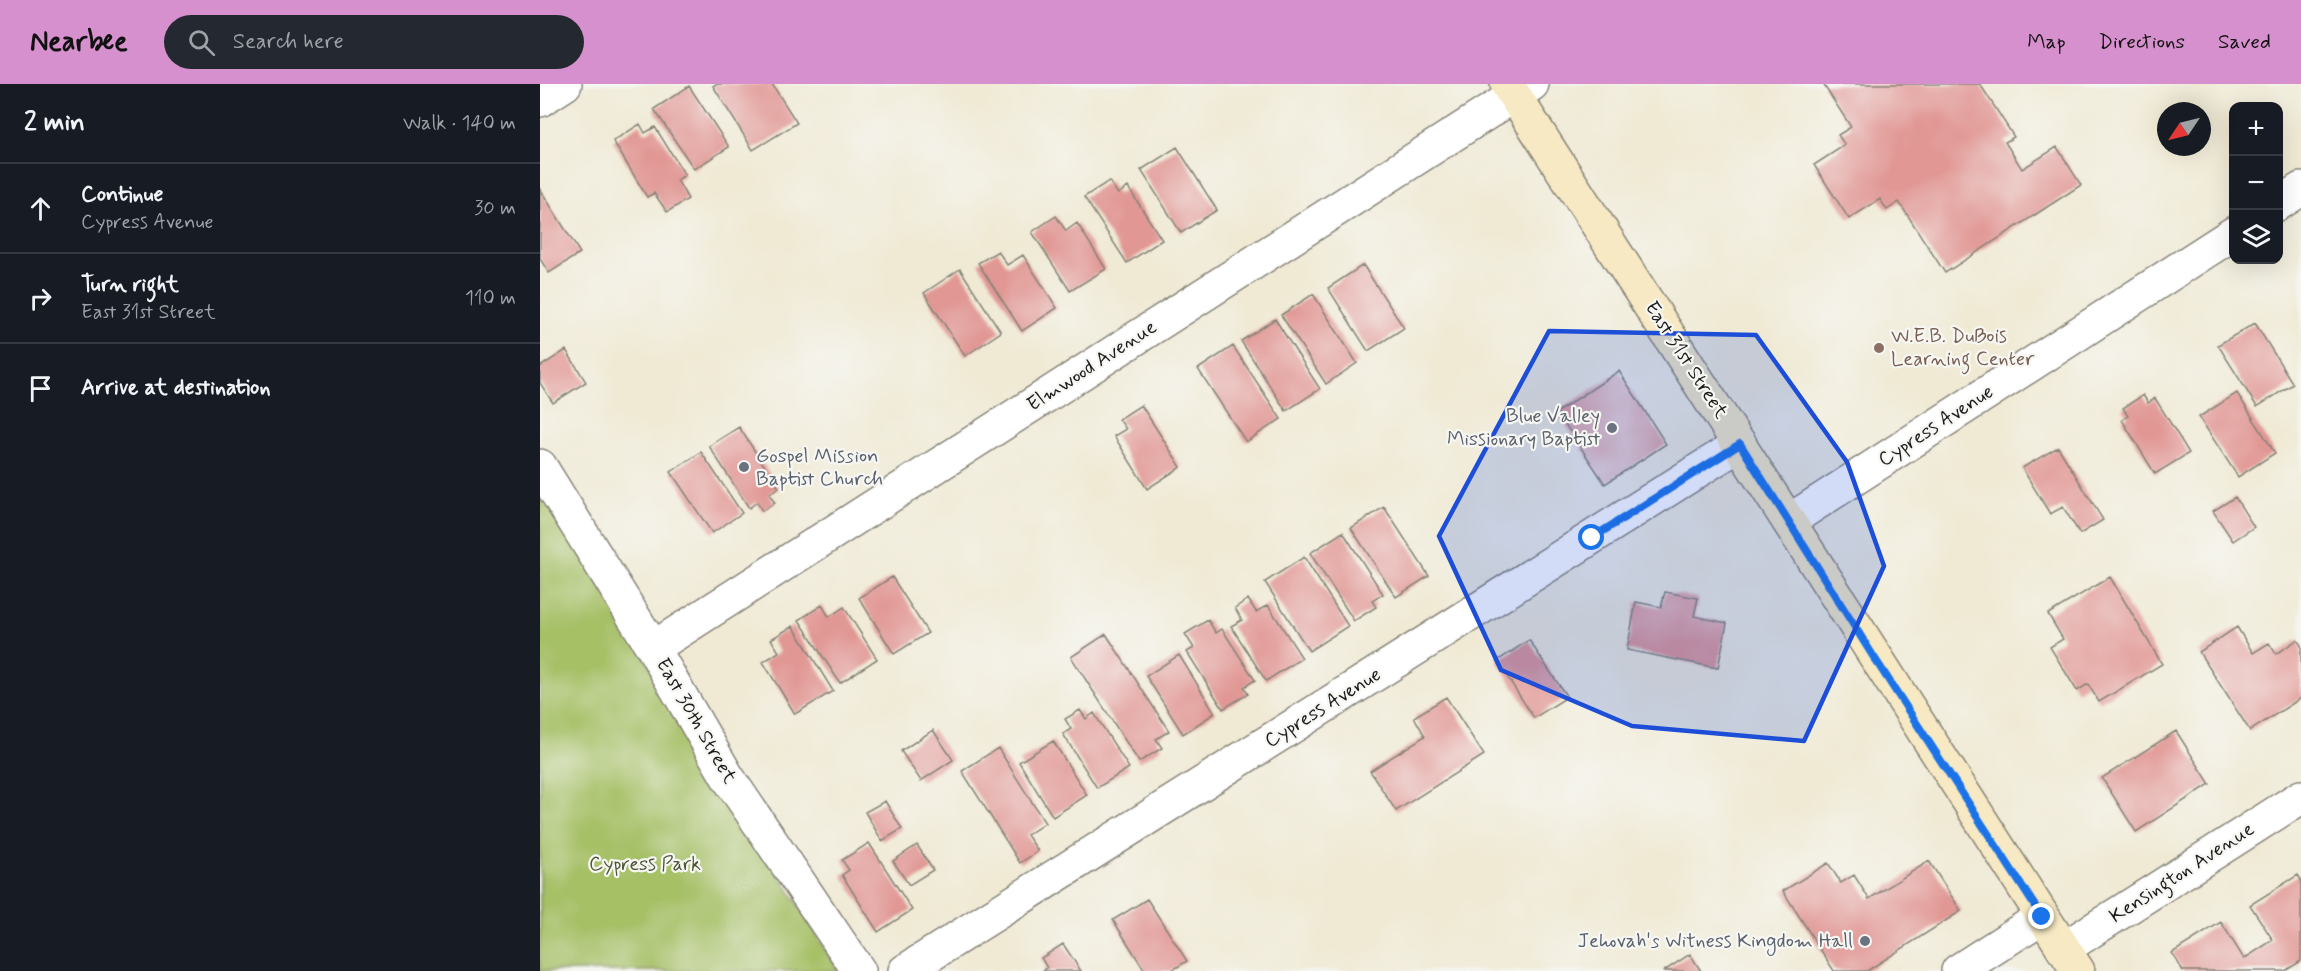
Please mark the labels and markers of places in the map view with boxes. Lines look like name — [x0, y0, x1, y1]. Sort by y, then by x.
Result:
place label: W.E.B. DuBois Learning Center — [1891, 323, 2035, 375]
marker: W.E.B. DuBois Learning Center — [1872, 341, 1886, 355]
place label: Blue Valley Missionary Baptist — [1447, 403, 1600, 453]
marker: Blue Valley Missionary Baptist — [1605, 421, 1619, 435]
place label: Gospel Mission Baptist Church — [756, 443, 883, 493]
marker: Gospel Mission Baptist Church — [737, 460, 751, 474]
place label: Jehovah's Witness Kingdom Hall — [1577, 928, 1853, 956]
marker: Jehovah's Witness Kingdom Hall — [1858, 934, 1872, 948]

